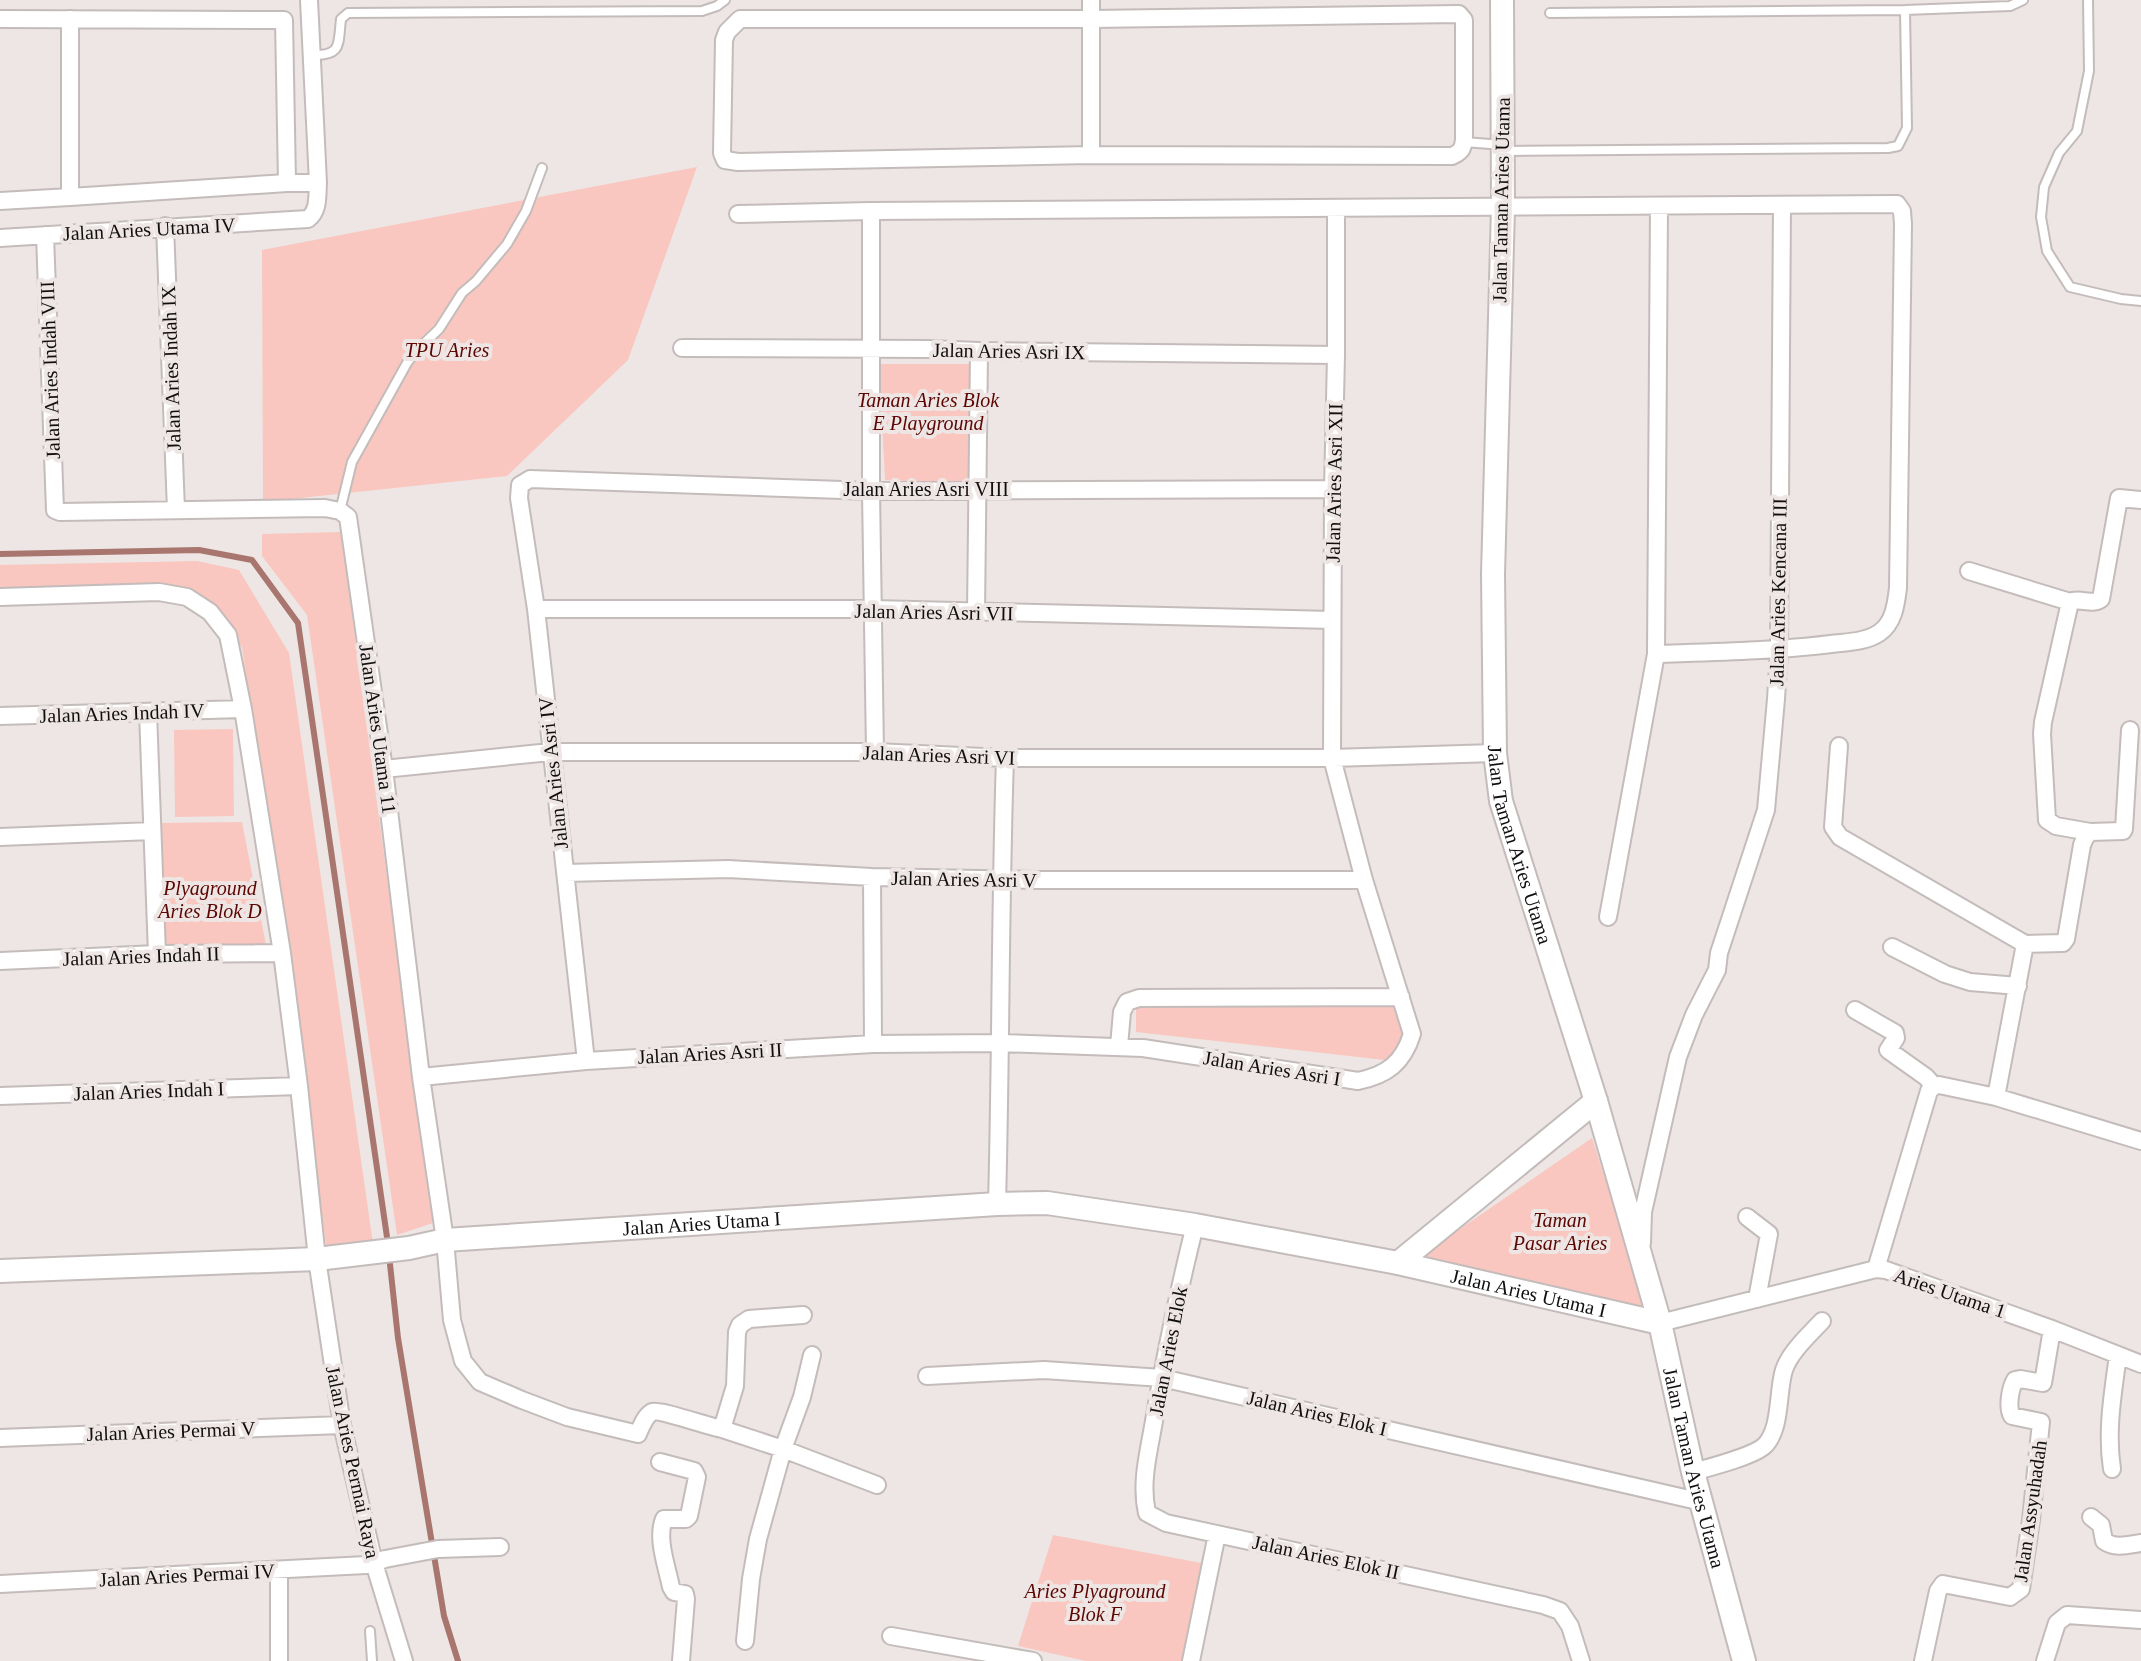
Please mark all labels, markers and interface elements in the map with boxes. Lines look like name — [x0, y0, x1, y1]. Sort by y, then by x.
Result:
street label: Jalan Taman Aries Utama — [1488, 97, 1514, 303]
street label: Jalan Aries Utama IV — [62, 213, 236, 245]
street label: Jalan Aries Indah VIII — [36, 281, 64, 459]
street label: Jalan Aries Indah IX — [157, 285, 185, 451]
park label: TPU Aries — [405, 339, 490, 361]
street label: Jalan Aries Asri IX — [932, 339, 1086, 363]
park label: Taman Aries Blok E Playground — [857, 389, 1000, 435]
street label: Jalan Aries Asri XII — [1322, 403, 1346, 563]
street label: Jalan Aries Asri VIII — [843, 478, 1009, 500]
street label: Jalan Aries Kencana III — [1765, 498, 1791, 686]
street label: Jalan Aries Asri VII — [854, 600, 1014, 624]
street label: Jalan Aries Utama 11 — [355, 643, 401, 815]
street label: Jalan Aries Asri IV — [534, 695, 572, 850]
street label: Jalan Aries Indah IV — [39, 699, 205, 727]
street label: Jalan Aries Asri VI — [862, 741, 1016, 769]
street label: Jalan Taman Aries Utama — [1484, 745, 1557, 947]
street label: Jalan Aries Asri V — [891, 867, 1038, 891]
park label: Plyaground Aries Blok D — [156, 877, 262, 922]
street label: Jalan Aries Indah II — [62, 942, 220, 970]
street label: Jalan Aries Asri II — [637, 1038, 783, 1068]
street label: Jalan Aries Asri I — [1202, 1046, 1342, 1090]
street label: Jalan Aries Indah I — [73, 1077, 225, 1105]
street label: Jalan Aries Utama I — [622, 1207, 781, 1239]
park label: Taman Pasar Aries — [1512, 1209, 1608, 1254]
street label: Jalan Aries Utama I — [1449, 1264, 1608, 1321]
street label: Aries Utama 1 — [1891, 1264, 2009, 1322]
street label: Jalan Aries Elok — [1145, 1285, 1191, 1417]
street label: Jalan Aries Permai Raya — [321, 1364, 384, 1560]
street label: Jalan Taman Aries Utama — [1659, 1365, 1729, 1570]
street label: Jalan Aries Elok I — [1245, 1386, 1389, 1440]
street label: Jalan Aries Permai V — [86, 1417, 256, 1445]
street label: Jalan Assyuhadah — [2009, 1439, 2052, 1583]
street label: Jalan Aries Elok II — [1251, 1531, 1401, 1583]
street label: Jalan Aries Permai IV — [99, 1559, 276, 1591]
park label: Aries Plyaground Blok F — [1023, 1580, 1166, 1625]

